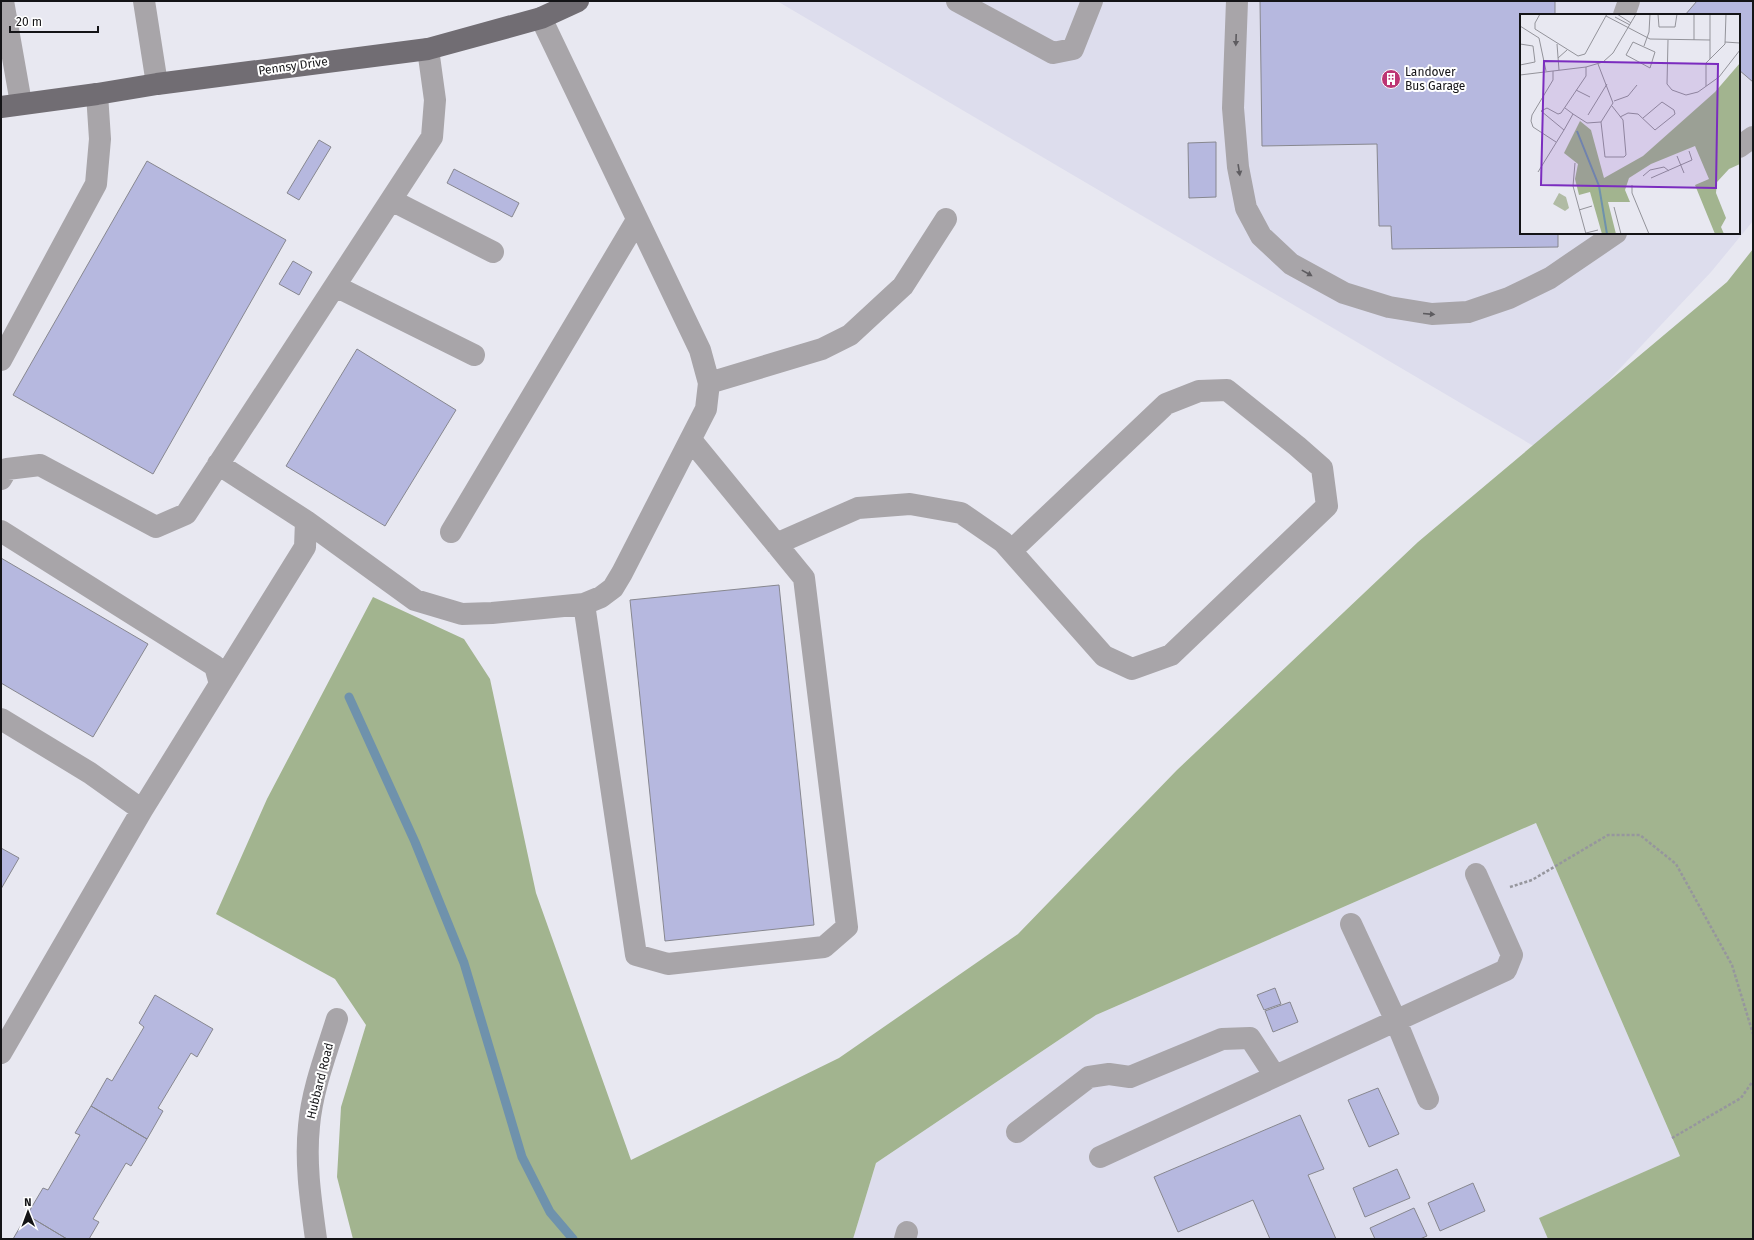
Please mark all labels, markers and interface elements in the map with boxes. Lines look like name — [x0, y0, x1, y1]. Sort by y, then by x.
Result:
scale bar — [10, 8, 98, 34]
inset map — [1520, 14, 1740, 234]
text: 20 m — [16, 15, 42, 29]
one-way arrow — [1232, 34, 1239, 46]
street label: Pennsy Drive — [257, 54, 329, 78]
place label: Landover Bus Garage — [1405, 65, 1465, 93]
building icon: Landover Bus Garage — [1380, 68, 1402, 90]
one-way arrow — [1236, 164, 1242, 176]
one-way arrow — [1301, 270, 1313, 276]
one-way arrow — [1423, 310, 1435, 317]
street label: Hubbard Road — [304, 1041, 336, 1121]
north arrow — [8, 1192, 48, 1232]
text: N — [24, 1196, 32, 1209]

